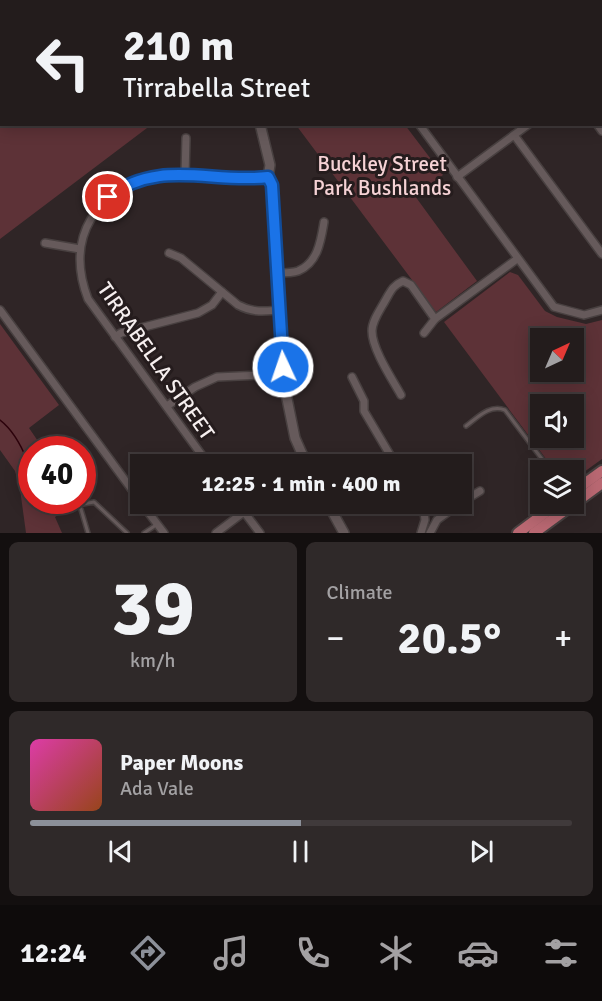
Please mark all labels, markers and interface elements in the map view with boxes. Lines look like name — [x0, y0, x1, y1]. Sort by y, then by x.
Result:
text: 210 m — [123, 21, 234, 72]
icon: left — [24, 24, 102, 102]
text: Tirrabella Street — [123, 72, 310, 105]
park label: Buckley Street Park Bushlands — [313, 151, 451, 201]
pin — [82, 171, 133, 222]
icon: arrive — [91, 180, 124, 213]
street label: TIRRABELLA STREET — [92, 277, 220, 445]
north arrow — [530, 328, 584, 382]
map controls — [530, 328, 584, 514]
position arrow — [251, 335, 315, 399]
button: sound — [530, 394, 584, 448]
speed limit sign: 40 — [18, 436, 96, 514]
button: layers — [530, 460, 584, 514]
text: 12:25 · 1 min · 400 m — [201, 470, 401, 497]
text: 39 — [111, 561, 195, 657]
text: Climate — [327, 580, 392, 605]
text: 20.5° — [397, 611, 501, 666]
text: − — [327, 618, 344, 659]
text: + — [554, 618, 572, 659]
text: km/h — [130, 648, 175, 673]
text: Paper Moons — [120, 749, 243, 776]
text: Ada Vale — [120, 776, 194, 801]
icon: previous — [104, 835, 137, 868]
icon: pause — [284, 835, 317, 868]
icon: next — [465, 835, 498, 868]
icon: directions — [127, 932, 169, 974]
icon: music — [210, 932, 252, 974]
icon: phone — [292, 932, 334, 974]
icon: climate — [375, 932, 417, 974]
icon: car — [457, 932, 499, 974]
icon: filters — [540, 932, 582, 974]
text: 12:24 — [20, 937, 87, 970]

